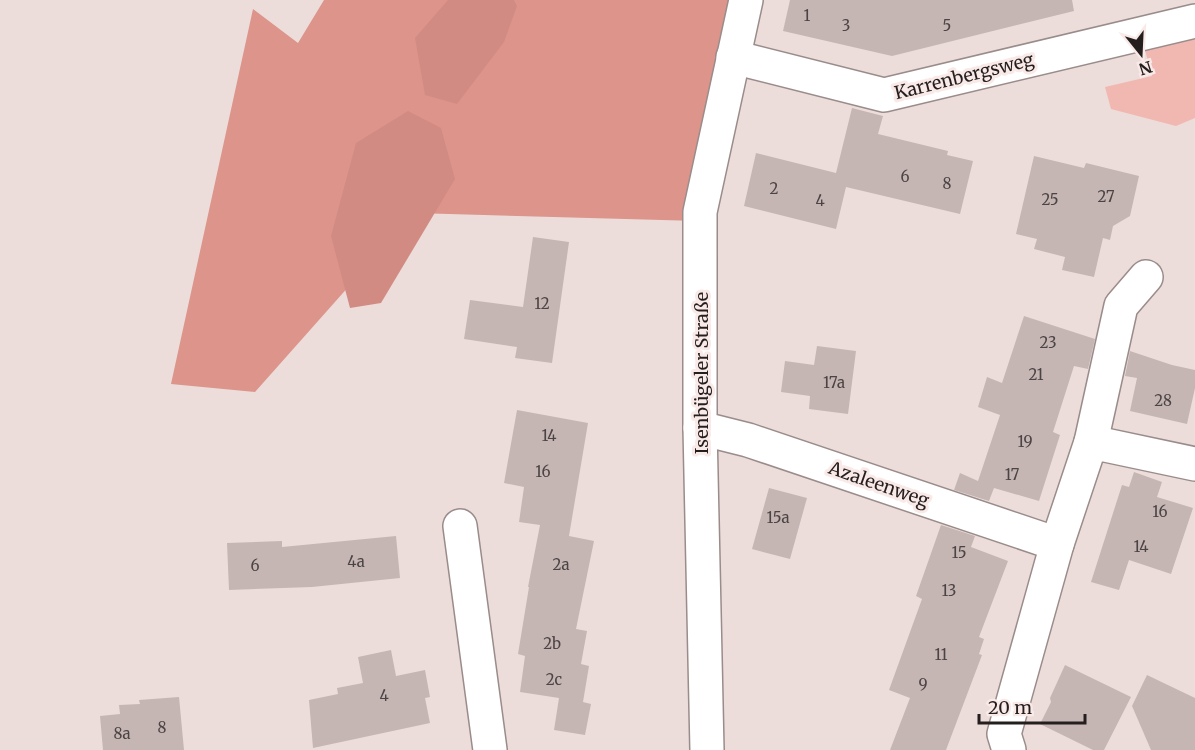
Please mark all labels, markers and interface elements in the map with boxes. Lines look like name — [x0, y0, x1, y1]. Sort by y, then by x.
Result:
house number: 1 — [804, 6, 811, 25]
house number: 3 — [842, 16, 850, 35]
house number: 5 — [943, 16, 951, 35]
north arrow — [1111, 24, 1171, 84]
street label: Karrenbergsweg — [892, 48, 1036, 104]
text: N — [1136, 57, 1155, 80]
house number: 6 — [900, 167, 910, 186]
house number: 8 — [943, 174, 952, 193]
house number: 2 — [770, 179, 779, 198]
house number: 27 — [1098, 187, 1115, 206]
house number: 25 — [1041, 190, 1059, 209]
house number: 4 — [815, 191, 825, 210]
street label: Isenbügeler Straße — [690, 292, 713, 454]
house number: 12 — [534, 294, 550, 313]
house number: 23 — [1040, 333, 1056, 352]
house number: 21 — [1028, 365, 1044, 384]
house number: 17a — [823, 373, 845, 392]
house number: 28 — [1154, 391, 1172, 410]
house number: 14 — [541, 426, 557, 445]
house number: 19 — [1017, 432, 1033, 451]
street label: Azaleenweg — [825, 456, 932, 512]
house number: 16 — [535, 462, 551, 481]
house number: 17 — [1005, 465, 1020, 484]
house number: 16 — [1152, 502, 1168, 521]
house number: 15a — [766, 508, 790, 527]
house number: 14 — [1133, 537, 1149, 556]
house number: 15 — [951, 543, 967, 562]
house number: 4a — [347, 552, 365, 571]
house number: 2a — [552, 555, 570, 574]
house number: 6 — [250, 556, 260, 575]
house number: 13 — [942, 581, 956, 600]
house number: 2b — [543, 634, 561, 653]
house number: 11 — [934, 645, 948, 664]
house number: 2c — [546, 670, 563, 689]
house number: 9 — [918, 675, 928, 694]
house number: 4 — [379, 686, 389, 705]
scale bar — [979, 687, 1086, 725]
text: 20 m — [988, 696, 1032, 719]
house number: 8 — [158, 718, 167, 737]
house number: 8a — [113, 724, 131, 743]

